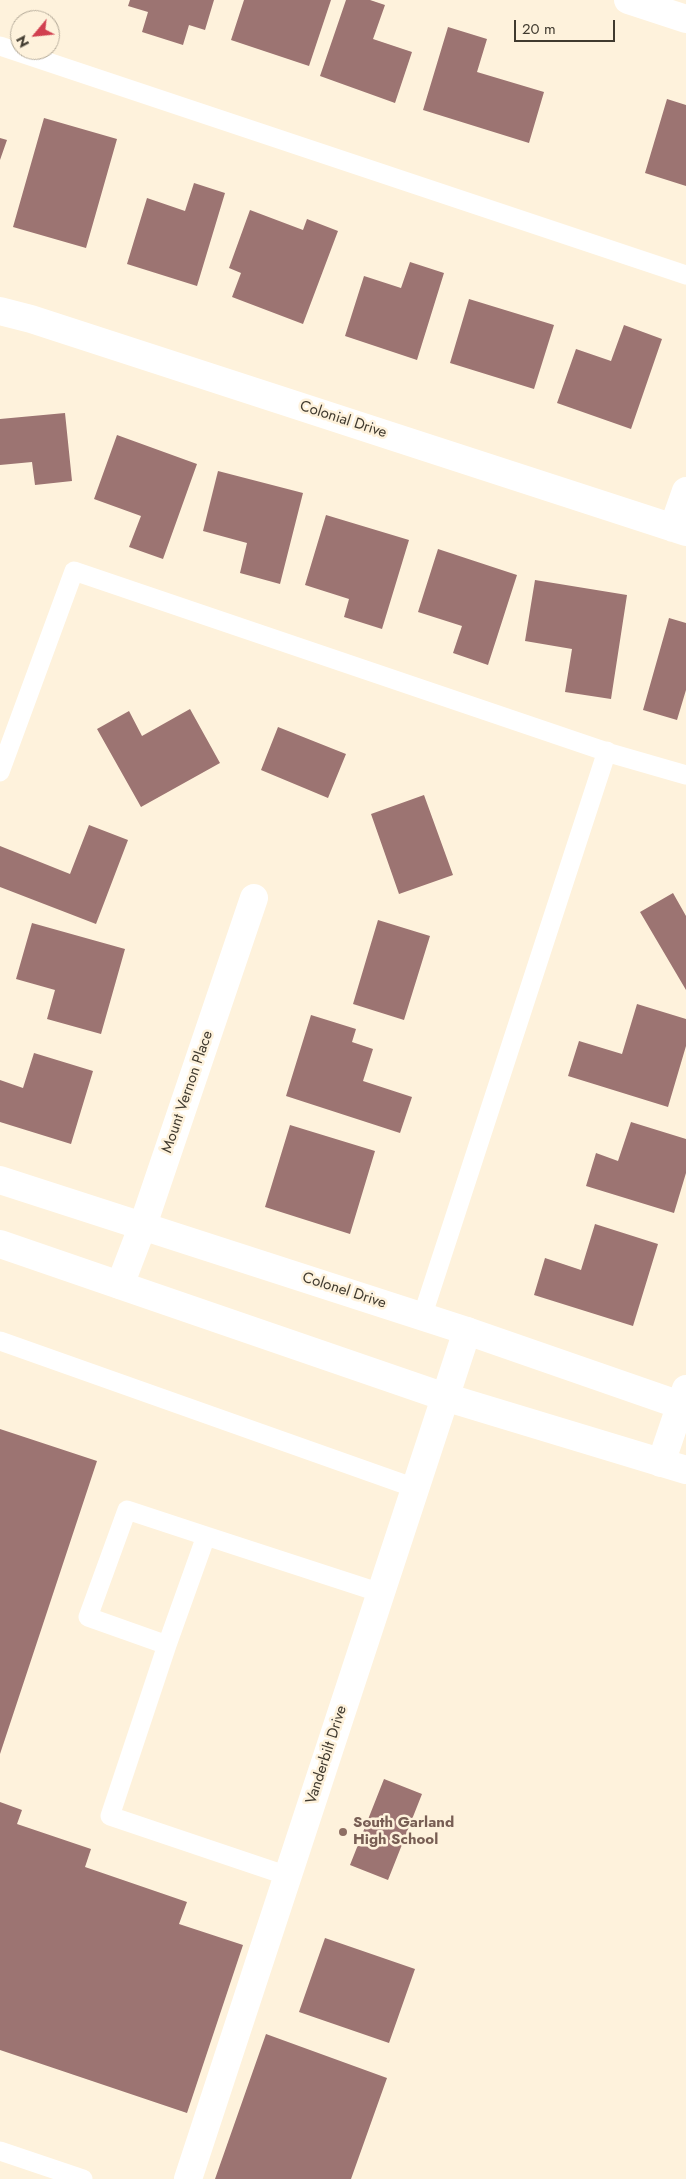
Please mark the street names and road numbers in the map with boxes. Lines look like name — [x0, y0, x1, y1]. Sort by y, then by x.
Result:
street label: Colonial Drive — [297, 397, 389, 443]
street label: Mount Vernon Place — [159, 1029, 217, 1155]
street label: Colonel Drive — [300, 1269, 388, 1313]
street label: Vanderbilt Drive — [303, 1704, 351, 1806]

